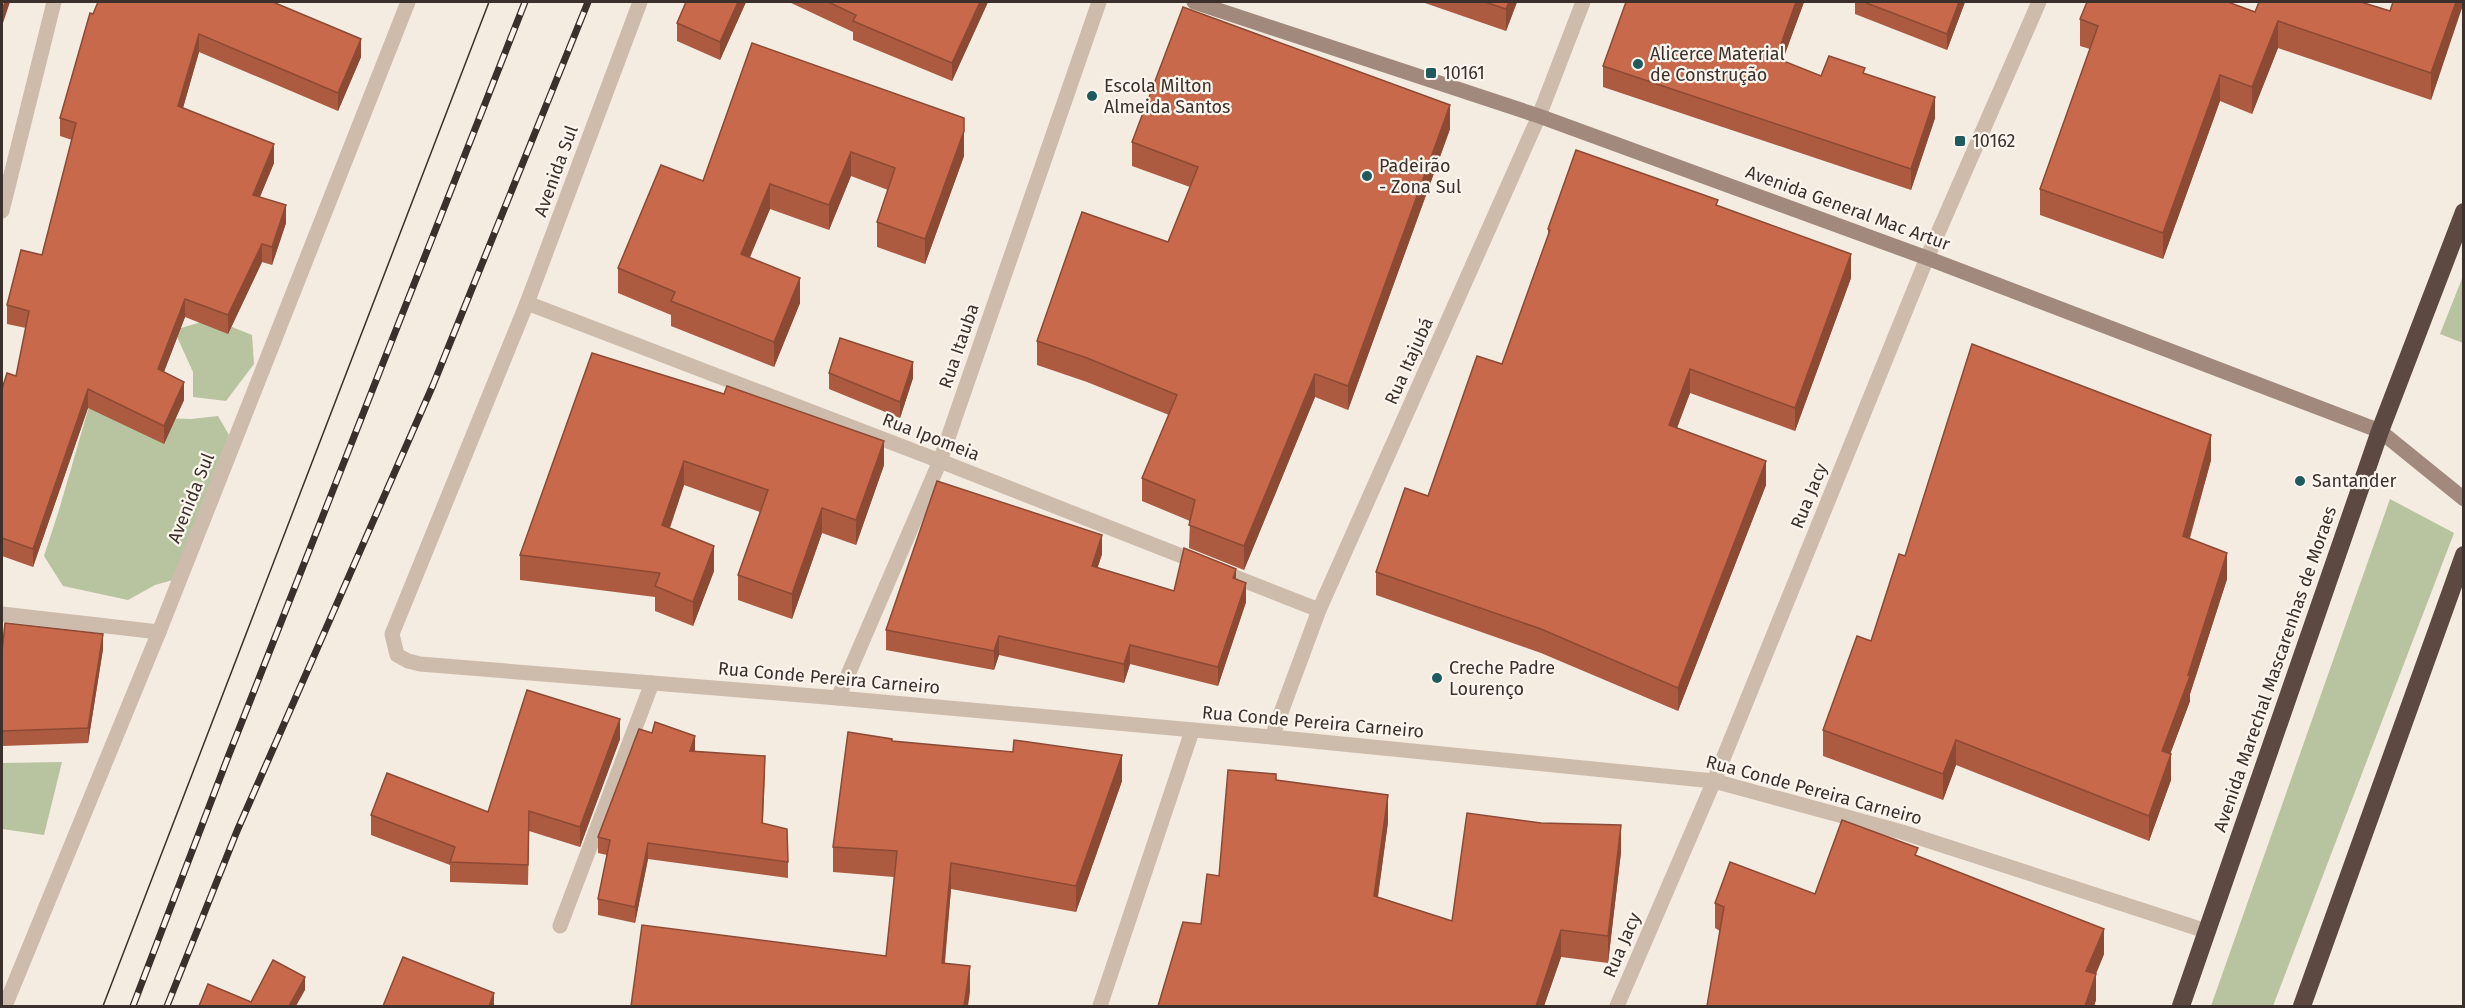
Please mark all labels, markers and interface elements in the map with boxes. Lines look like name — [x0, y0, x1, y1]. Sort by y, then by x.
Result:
place label: Alicerce Material de Construção — [1650, 43, 1785, 86]
marker: Alicerce Material de Construção — [1631, 57, 1645, 71]
place label: 10161 — [1443, 62, 1485, 84]
marker: 10161 — [1424, 66, 1438, 80]
place label: Escola Milton Almeida Santos — [1104, 75, 1231, 118]
marker: Escola Milton Almeida Santos — [1085, 89, 1099, 103]
street label: Avenida Sul — [529, 122, 583, 220]
place label: 10162 — [1972, 130, 2016, 152]
marker: 10162 — [1953, 134, 1967, 148]
place label: Padeirão - Zona Sul — [1379, 155, 1461, 198]
street label: Avenida General Mac Artur — [1743, 161, 1953, 255]
marker: Padeirão - Zona Sul — [1360, 169, 1374, 183]
street label: Rua Itauba — [934, 301, 984, 391]
street label: Rua Itajubá — [1380, 314, 1438, 408]
street label: Rua Ipomeia — [879, 408, 983, 466]
street label: Avenida Sul — [163, 450, 219, 546]
street label: Rua Jacy — [1786, 460, 1832, 532]
place label: Santander — [2312, 470, 2396, 492]
marker: Santander — [2293, 474, 2307, 488]
street label: Avenida Marechal Mascarenhas de Moraes — [2209, 503, 2341, 835]
street label: Rua Conde Pereira Carneiro — [717, 657, 941, 699]
place label: Creche Padre Lourenço — [1449, 657, 1555, 700]
marker: Creche Padre Lourenço — [1430, 671, 1444, 685]
street label: Rua Conde Pereira Carneiro — [1201, 701, 1425, 743]
street label: Rua Conde Pereira Carneiro — [1703, 751, 1925, 829]
street label: Rua Jacy — [1598, 909, 1646, 981]

